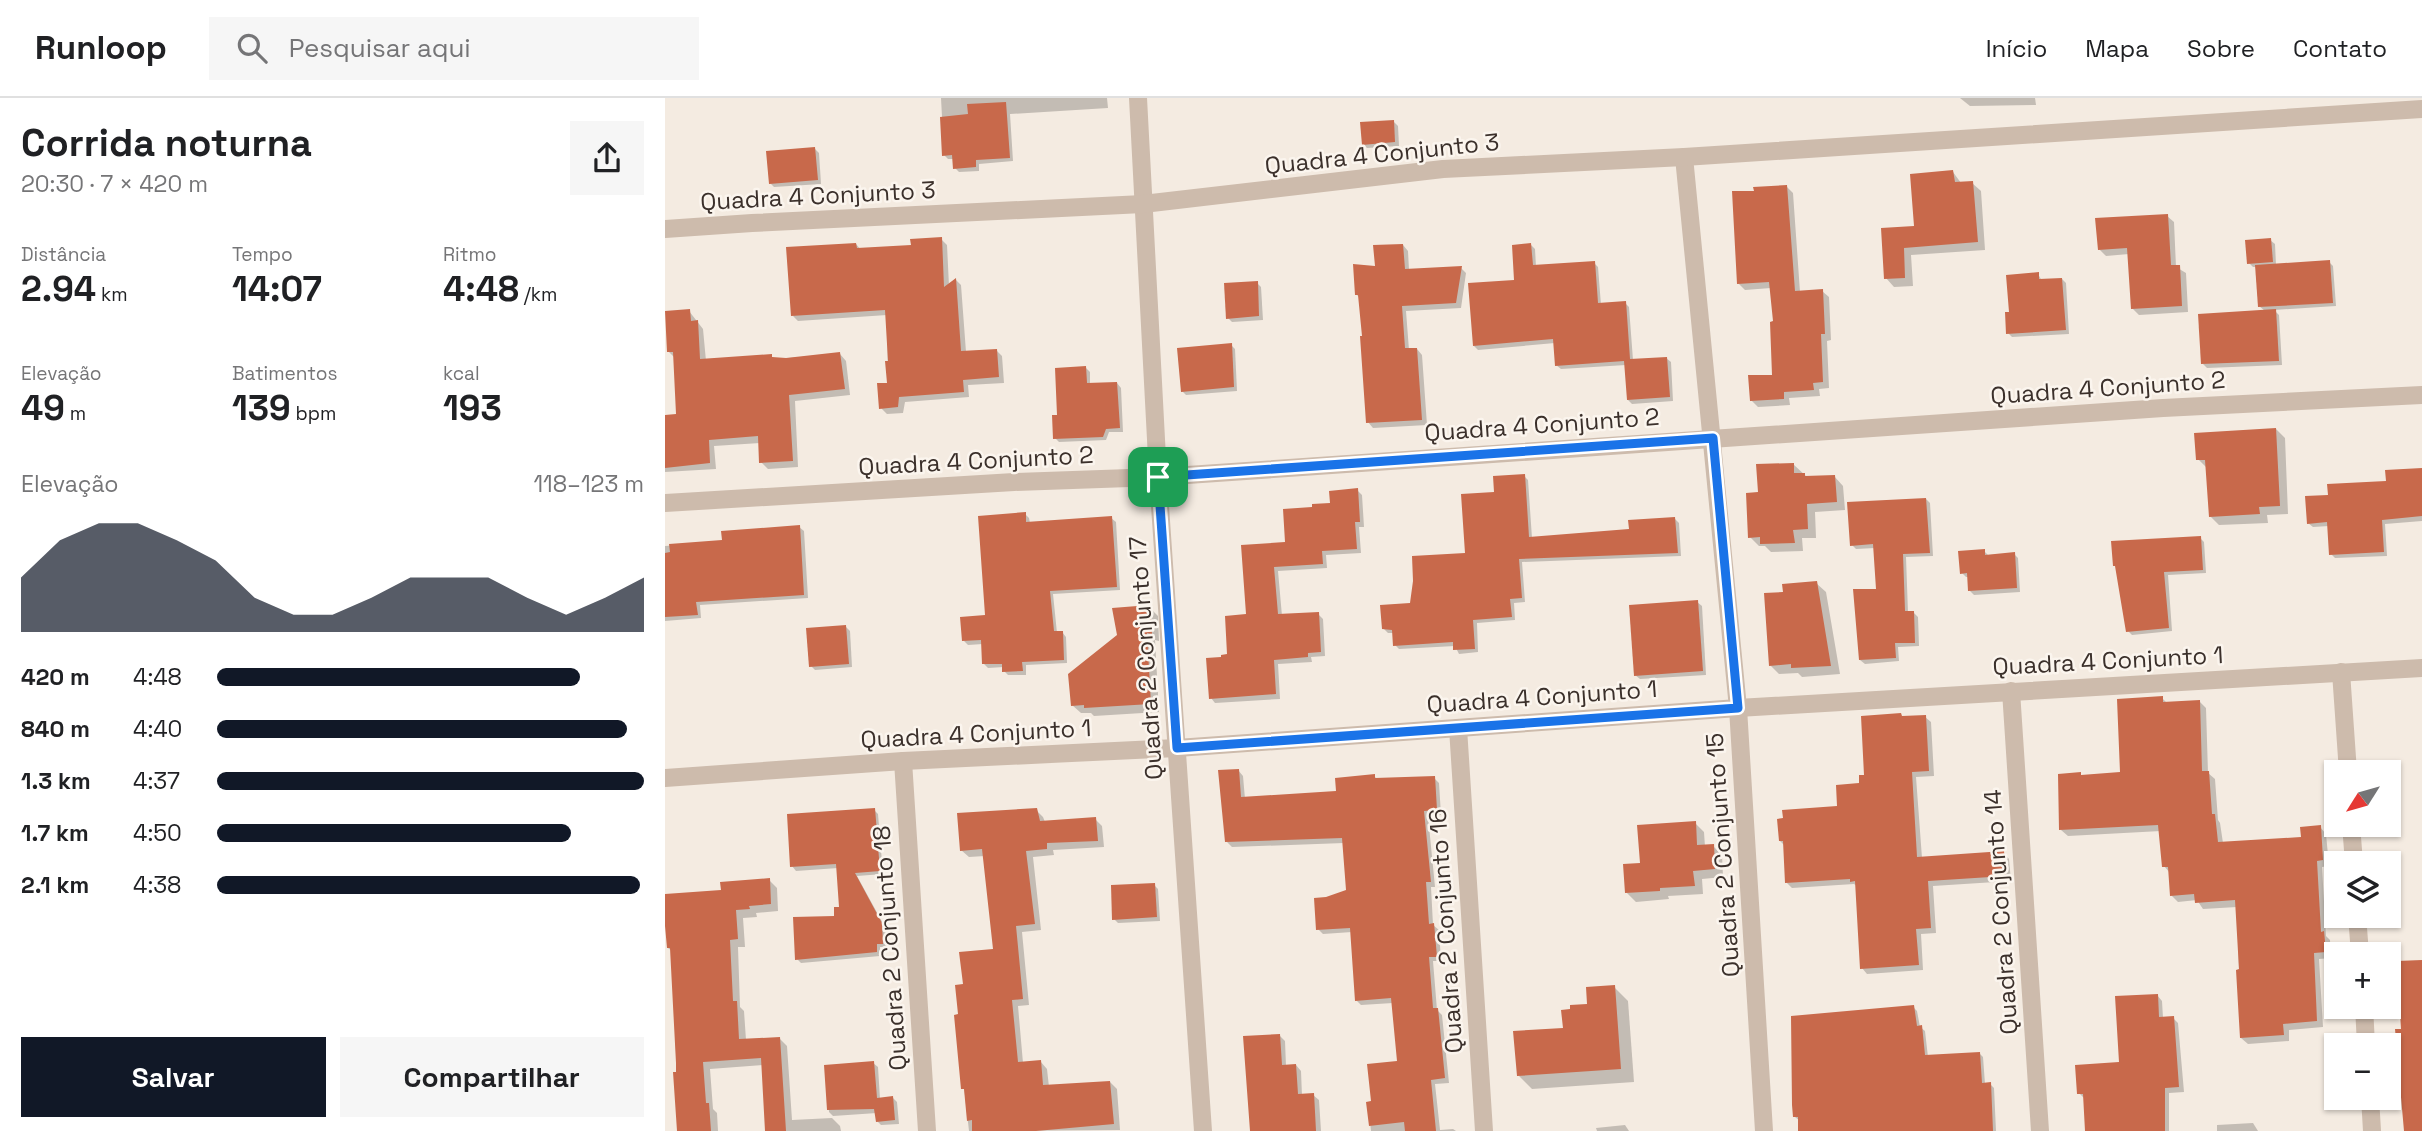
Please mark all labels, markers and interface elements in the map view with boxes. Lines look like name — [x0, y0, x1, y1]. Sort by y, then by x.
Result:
search box — [209, 17, 699, 80]
text: Runloop — [35, 27, 167, 69]
icon: search — [233, 29, 271, 67]
text: Pesquisar aqui — [289, 31, 471, 65]
text: Início — [1986, 33, 2047, 64]
text: Mapa — [2085, 33, 2149, 64]
text: Sobre — [2187, 33, 2255, 64]
text: Contato — [2293, 33, 2387, 64]
text: Corrida noturna — [21, 119, 312, 167]
button: share — [570, 121, 644, 195]
street label: Quadra 4 Conjunto 3 — [1263, 126, 1501, 181]
text: 20:30 · 7 × 420 m — [21, 169, 208, 199]
street label: Quadra 4 Conjunto 3 — [700, 174, 936, 217]
text: Distância — [21, 242, 106, 267]
text: Tempo — [232, 242, 293, 267]
text: Ritmo — [443, 242, 496, 267]
text: 2.94 — [21, 267, 96, 311]
text: 14:07 — [232, 267, 322, 311]
text: 4:48 — [443, 267, 519, 311]
text: km — [96, 282, 128, 307]
text: /km — [519, 282, 557, 307]
text: Elevação — [21, 361, 102, 386]
text: Batimentos — [232, 361, 337, 386]
text: kcal — [443, 361, 480, 386]
street label: Quadra 4 Conjunto 2 — [1989, 364, 2227, 411]
text: 49 — [21, 386, 65, 430]
text: 139 — [232, 386, 291, 430]
text: 193 — [443, 386, 502, 430]
text: m — [65, 401, 86, 426]
text: bpm — [291, 401, 336, 426]
street label: Quadra 4 Conjunto 2 — [1423, 401, 1661, 448]
street label: Quadra 4 Conjunto 2 — [858, 439, 1094, 482]
pin — [1128, 447, 1188, 507]
icon: arrive — [1139, 458, 1177, 496]
text: Elevação — [21, 469, 119, 499]
text: 118–123 m — [533, 469, 644, 499]
street label: Quadra 2 Conjunto 17 — [1122, 535, 1169, 781]
street label: Quadra 4 Conjunto 1 — [1992, 639, 2224, 682]
text: 420 m — [21, 662, 90, 692]
text: 4:48 — [133, 662, 182, 692]
street label: Quadra 4 Conjunto 1 — [1426, 673, 1658, 720]
street label: Quadra 4 Conjunto 1 — [860, 712, 1092, 755]
text: 840 m — [21, 714, 90, 744]
text: 4:40 — [133, 714, 182, 744]
street label: Quadra 2 Conjunto 15 — [1698, 732, 1747, 978]
north arrow — [2324, 760, 2401, 836]
map controls — [2324, 760, 2401, 1110]
text: 1.3 km — [21, 766, 91, 796]
text: 4:37 — [133, 766, 180, 796]
street label: Quadra 2 Conjunto 14 — [1976, 788, 2025, 1036]
street label: Quadra 2 Conjunto 16 — [1421, 808, 1470, 1054]
text: 1.7 km — [21, 818, 89, 848]
text: 4:50 — [133, 818, 182, 848]
street label: Quadra 2 Conjunto 18 — [865, 825, 914, 1072]
button: layers — [2324, 851, 2401, 928]
text: 2.1 km — [21, 870, 89, 900]
text: 4:38 — [133, 870, 181, 900]
button: + — [2324, 942, 2401, 1019]
button: − — [2324, 1033, 2401, 1110]
button: Salvar — [21, 1037, 326, 1117]
button: Compartilhar — [340, 1037, 644, 1117]

